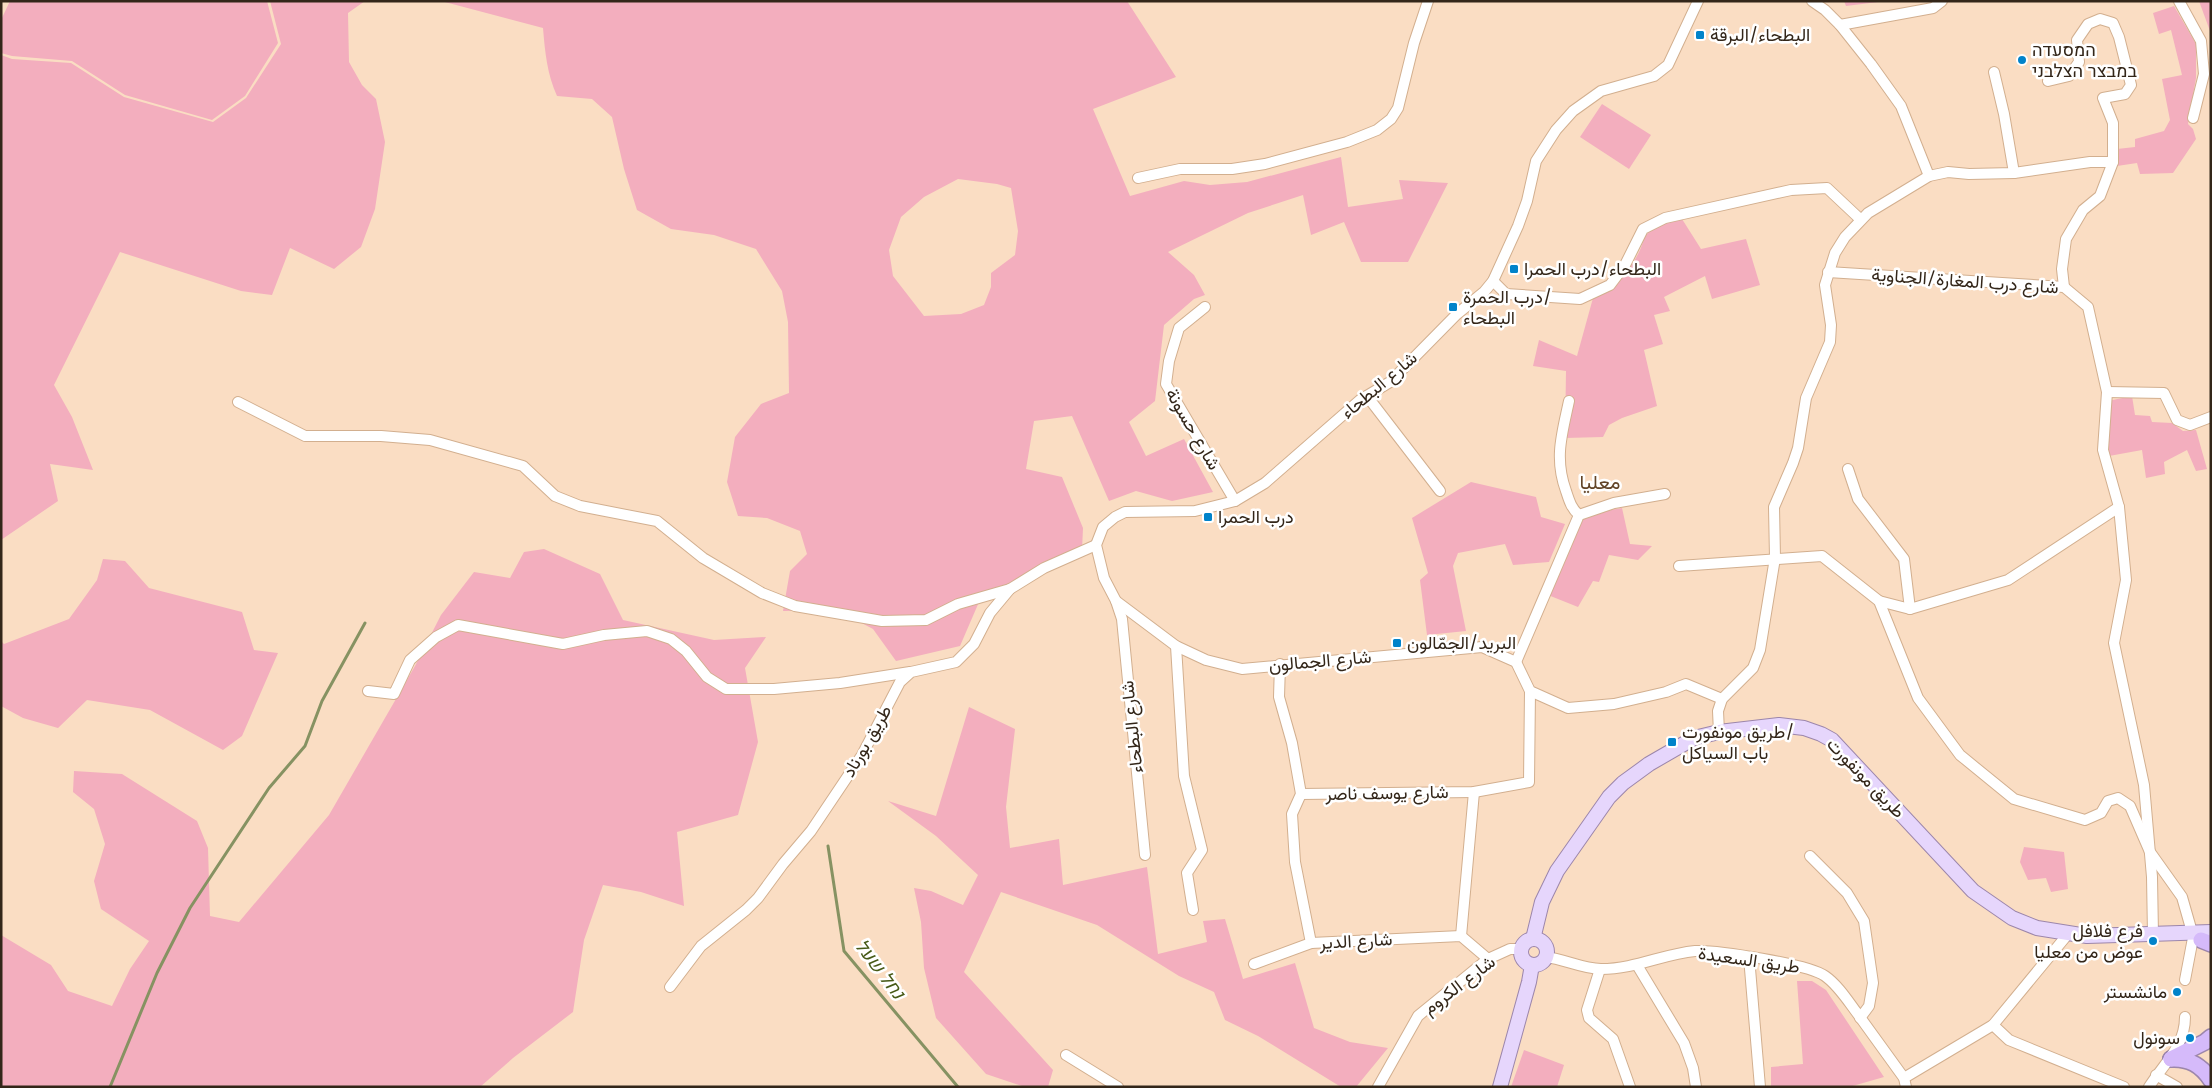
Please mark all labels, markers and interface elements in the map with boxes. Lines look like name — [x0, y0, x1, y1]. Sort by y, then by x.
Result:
place label: البطحاء/البرقة — [1710, 24, 1810, 46]
marker: البطحاء/البرقة — [1694, 29, 1706, 41]
place label: המסעדה במבצר הצלבני — [2032, 39, 2137, 82]
marker: המסעדה במבצר הצלבני — [2016, 54, 2028, 66]
place label: البطحاء/درب الحمرا — [1524, 258, 1661, 280]
marker: البطحاء/درب الحمرا — [1508, 263, 1520, 275]
street label: شارع درب المغارة/الجناوية — [1871, 263, 2059, 300]
place label: درب الحمرة/ البطحاء — [1463, 286, 1552, 329]
marker: درب الحمرة/ البطحاء — [1447, 301, 1459, 313]
street label: شارع البطحاء — [1336, 347, 1422, 424]
street label: شارع حسونة — [1160, 384, 1225, 474]
district label: معليا — [1580, 470, 1620, 494]
place label: درب الحمرا — [1218, 506, 1294, 528]
marker: درب الحمرا — [1202, 511, 1214, 523]
place label: البريد/الجمّالون — [1407, 632, 1516, 654]
marker: البريد/الجمّالون — [1391, 637, 1403, 649]
street label: شارع الجمالون — [1268, 646, 1372, 677]
street label: شارع البطحاء — [1116, 680, 1149, 774]
street label: طريق بورناد — [838, 701, 896, 781]
place label: طريق مونفورت/ باب السياكل — [1682, 721, 1795, 764]
street label: طريق مونفورت — [1822, 733, 1910, 823]
marker: طريق مونفورت/ باب السياكل — [1666, 736, 1678, 748]
street label: شارع يوسف ناصر — [1324, 781, 1449, 806]
place label: فرع فلافل عوض من معليا — [2034, 920, 2143, 963]
street label: شارع الدير — [1318, 928, 1393, 955]
water label: נחל שעל — [850, 935, 911, 1004]
marker: فرع فلافل عوض من معليا — [2147, 935, 2159, 947]
street label: طريق السعيدة — [1697, 942, 1801, 978]
street label: شارع الكروم — [1418, 951, 1500, 1020]
place label: مانشستر — [2103, 981, 2167, 1003]
marker: مانشستر — [2171, 986, 2183, 998]
place label: سونول — [2133, 1027, 2180, 1049]
marker: سونول — [2184, 1032, 2196, 1044]

